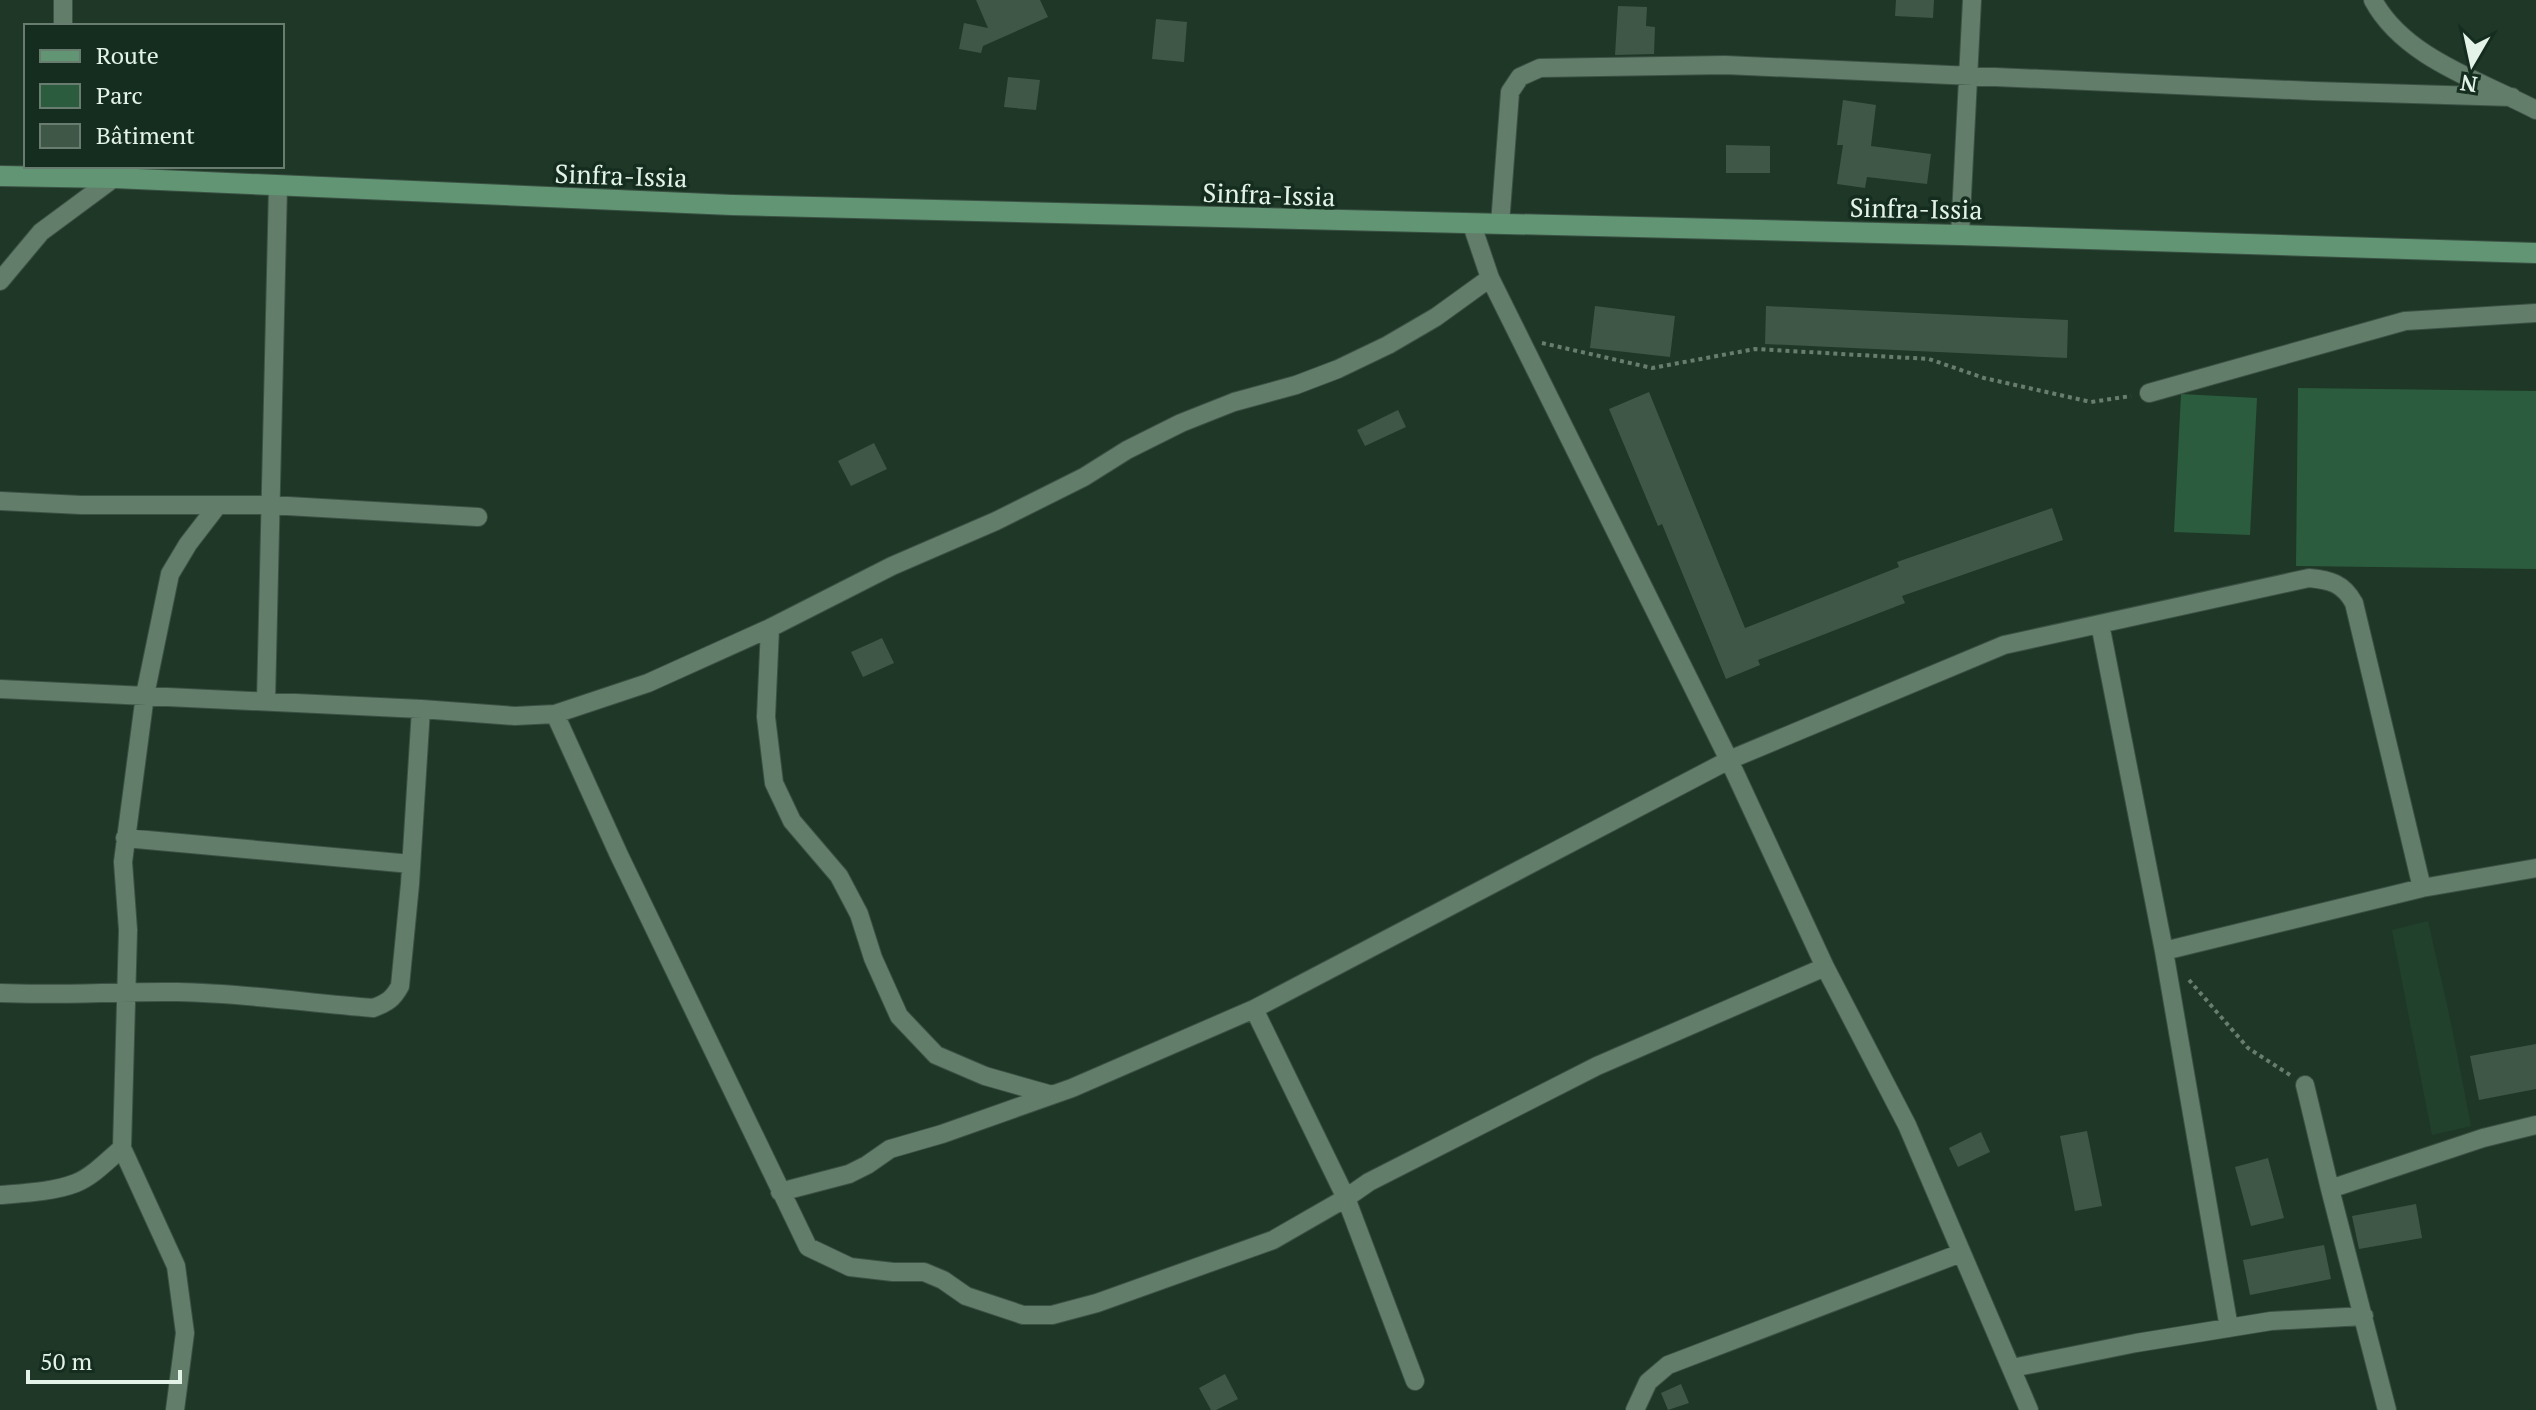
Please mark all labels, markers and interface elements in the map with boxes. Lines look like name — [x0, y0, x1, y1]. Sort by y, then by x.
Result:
legend — [24, 24, 284, 168]
north arrow — [2432, 24, 2512, 104]
text: Route — [96, 39, 159, 71]
text: N — [2458, 69, 2479, 100]
text: Parc — [96, 79, 143, 111]
text: Bâtiment — [96, 119, 195, 151]
street label: Sinfra-Issia — [554, 156, 688, 194]
street label: Sinfra-Issia — [1202, 175, 1336, 213]
street label: Sinfra-Issia — [1849, 190, 1983, 226]
scale bar — [28, 1334, 180, 1384]
text: 50 m — [40, 1345, 92, 1377]

